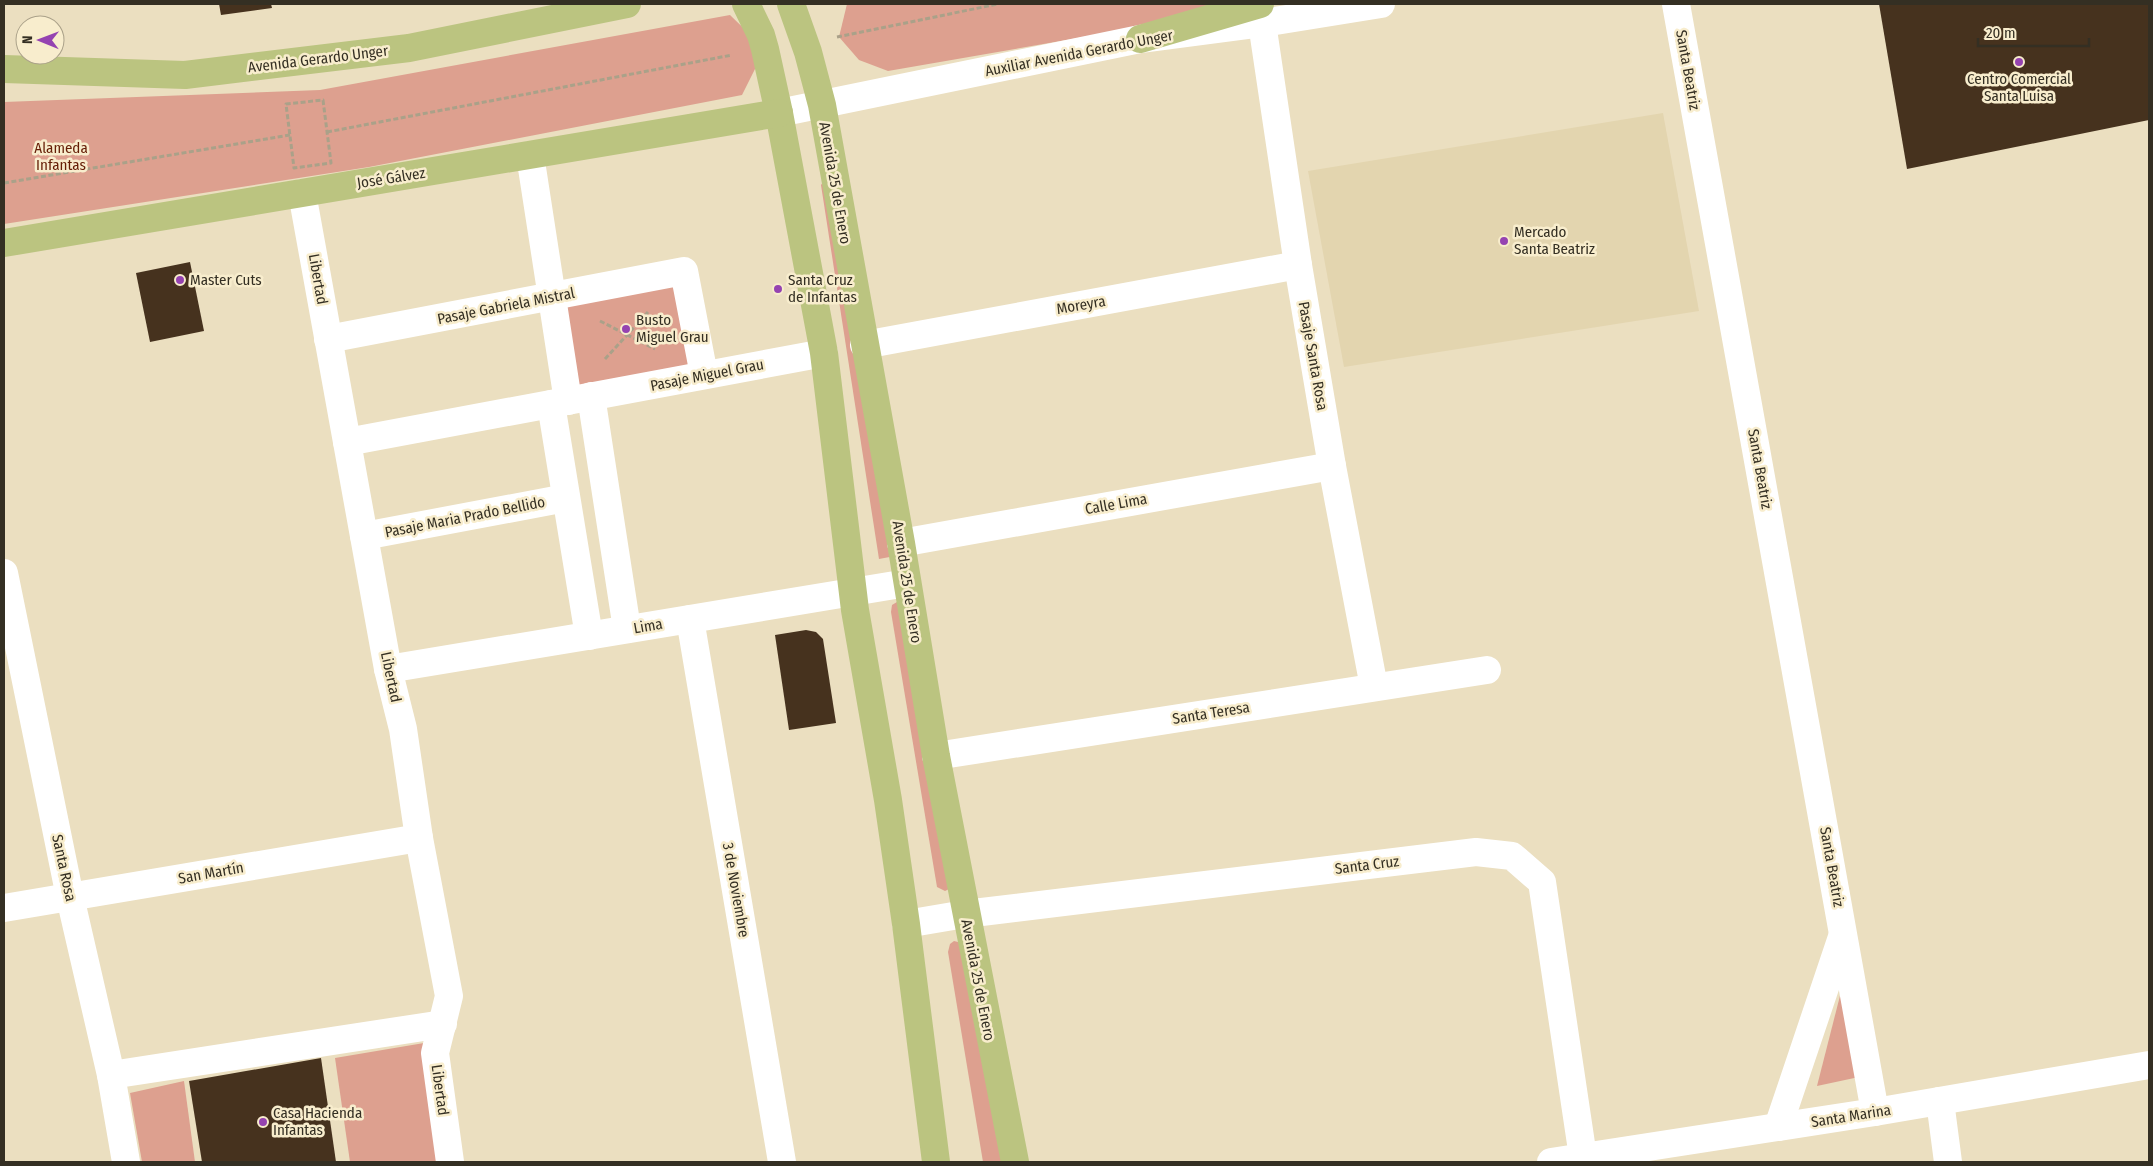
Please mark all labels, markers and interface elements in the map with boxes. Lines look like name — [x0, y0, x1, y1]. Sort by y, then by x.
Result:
north arrow — [15, 15, 65, 65]
scale bar — [1978, 15, 2089, 47]
text: 20 m — [1986, 24, 2016, 42]
street label: Auxiliar Avenida Gerardo Unger — [984, 26, 1175, 80]
street label: Santa Beatriz — [1672, 29, 1704, 112]
text: N — [19, 35, 36, 44]
street label: Avenida Gerardo Unger — [247, 41, 390, 77]
marker: Centro Comercial Santa Luisa — [2013, 56, 2025, 68]
place label: Centro Comercial Santa Luisa — [1967, 70, 2071, 105]
street label: Avenida 25 de Enero — [815, 121, 855, 245]
park label: Alameda Infantas — [34, 139, 88, 174]
street label: José Gálvez — [356, 164, 426, 192]
place label: Mercado Santa Beatriz — [1514, 223, 1595, 258]
marker: Mercado Santa Beatriz — [1498, 235, 1510, 247]
street label: Libertad — [305, 252, 331, 306]
place label: Master Cuts — [190, 271, 262, 289]
place label: Santa Cruz de Infantas — [788, 271, 857, 306]
marker: Master Cuts — [174, 274, 186, 286]
marker: Santa Cruz de Infantas — [772, 283, 784, 295]
street label: Pasaje Gabriela Mistral — [436, 284, 576, 328]
street label: Moreyra — [1055, 292, 1107, 318]
street label: Pasaje Santa Rosa — [1295, 300, 1331, 412]
place label: Busto Miguel Grau — [636, 311, 709, 346]
marker: Busto Miguel Grau — [620, 323, 632, 335]
street label: Pasaje Miguel Grau — [649, 355, 765, 395]
street label: Santa Beatriz — [1744, 428, 1776, 511]
street label: Calle Lima — [1084, 490, 1148, 518]
street label: Pasaje Maria Prado Bellido — [383, 493, 547, 541]
street label: Avenida 25 de Enero — [888, 520, 926, 644]
street label: Lima — [632, 615, 664, 637]
street label: Libertad — [377, 650, 405, 704]
street label: Santa Teresa — [1171, 698, 1251, 728]
street label: Santa Beatriz — [1816, 826, 1848, 909]
street label: Santa Rosa — [48, 833, 80, 903]
street label: 3 de Noviembre — [719, 841, 753, 939]
street label: Santa Cruz — [1334, 852, 1400, 878]
street label: San Martín — [177, 858, 245, 888]
street label: Avenida 25 de Enero — [957, 918, 999, 1042]
street label: Libertad — [428, 1063, 452, 1117]
street label: Santa Marina — [1810, 1101, 1892, 1131]
place label: Casa Hacienda Infantas — [273, 1104, 362, 1139]
marker: Casa Hacienda Infantas — [257, 1116, 269, 1128]

